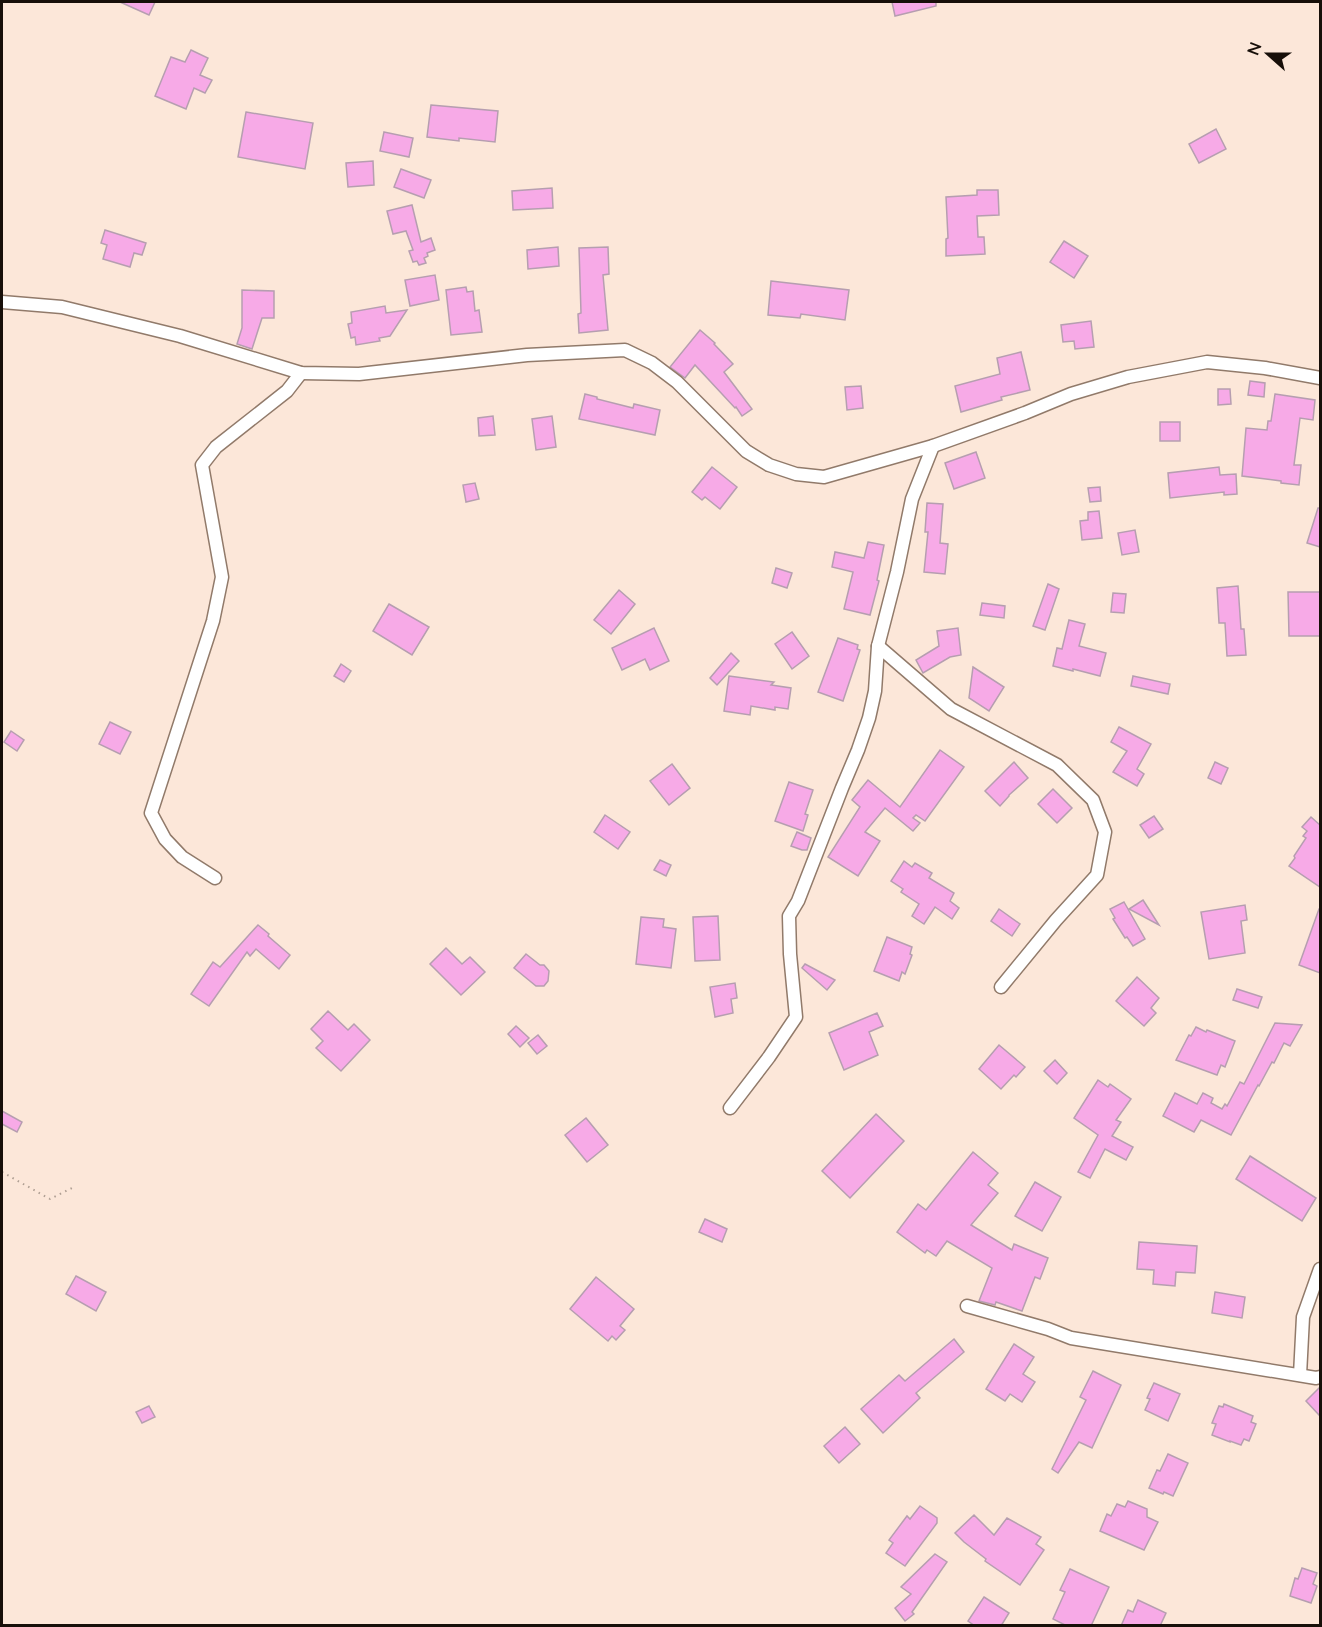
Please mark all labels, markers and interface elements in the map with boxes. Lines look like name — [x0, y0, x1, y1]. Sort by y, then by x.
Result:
north arrow — [1238, 24, 1298, 84]
text: N — [1242, 39, 1265, 58]

